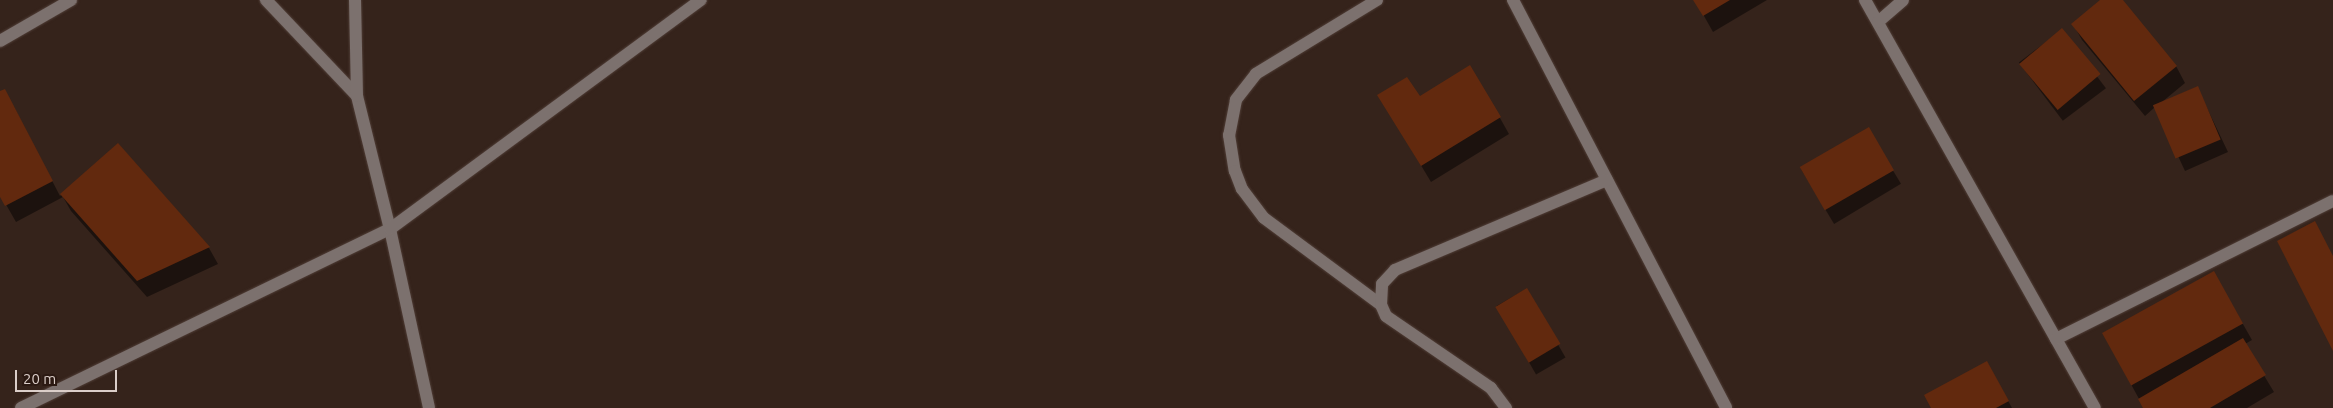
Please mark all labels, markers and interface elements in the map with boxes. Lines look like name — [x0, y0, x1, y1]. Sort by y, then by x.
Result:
scale bar — [18, 360, 120, 392]
text: 20 m — [23, 370, 56, 387]

